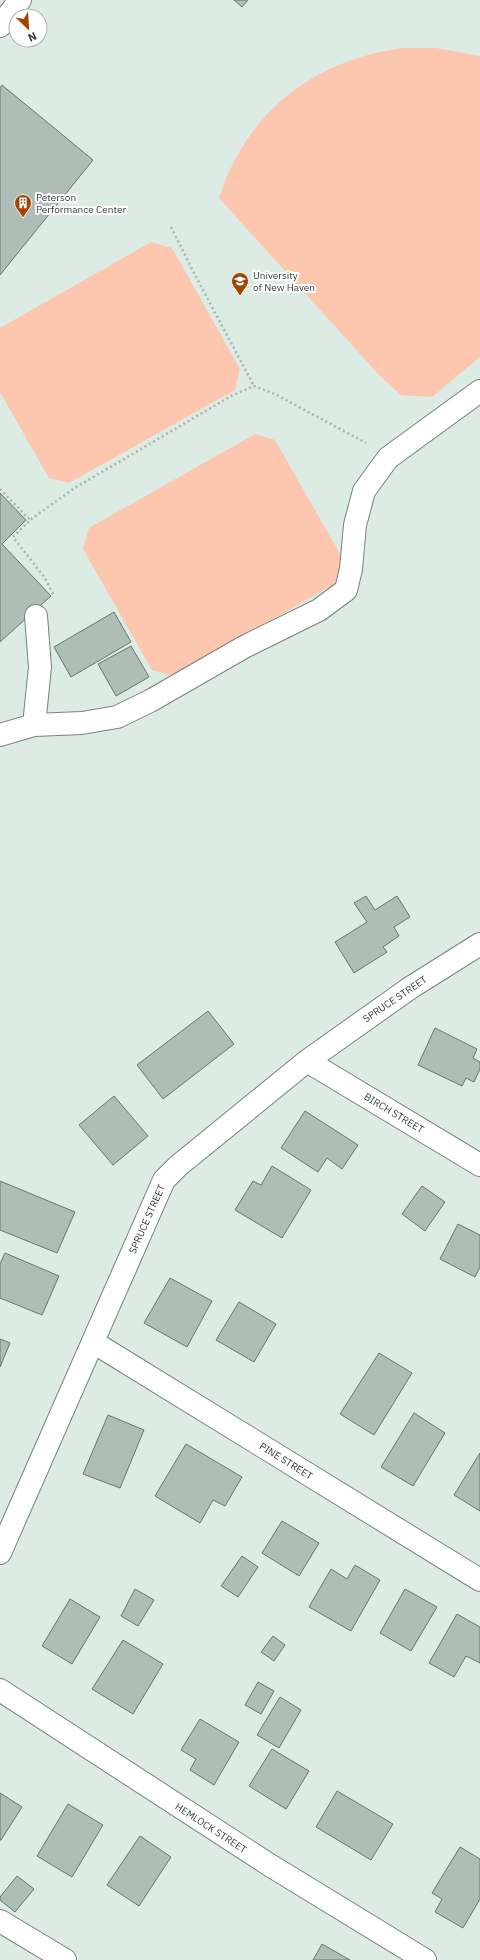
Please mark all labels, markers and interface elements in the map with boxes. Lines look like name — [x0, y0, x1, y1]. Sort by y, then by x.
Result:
north arrow — [8, 8, 48, 48]
text: N — [26, 29, 39, 45]
place label: Peterson Performance Center — [36, 191, 126, 216]
building icon: Peterson Performance Center — [13, 193, 33, 218]
place label: University of New Haven — [253, 269, 315, 294]
school or university icon: University of New Haven — [230, 271, 250, 296]
street label: SPRUCE STREET — [360, 973, 430, 1025]
street label: BIRCH STREET — [362, 1090, 427, 1136]
street label: SPRUCE STREET — [126, 1182, 168, 1256]
street label: PINE STREET — [257, 1439, 315, 1483]
street label: HEMLOCK STREET — [173, 1800, 250, 1856]

